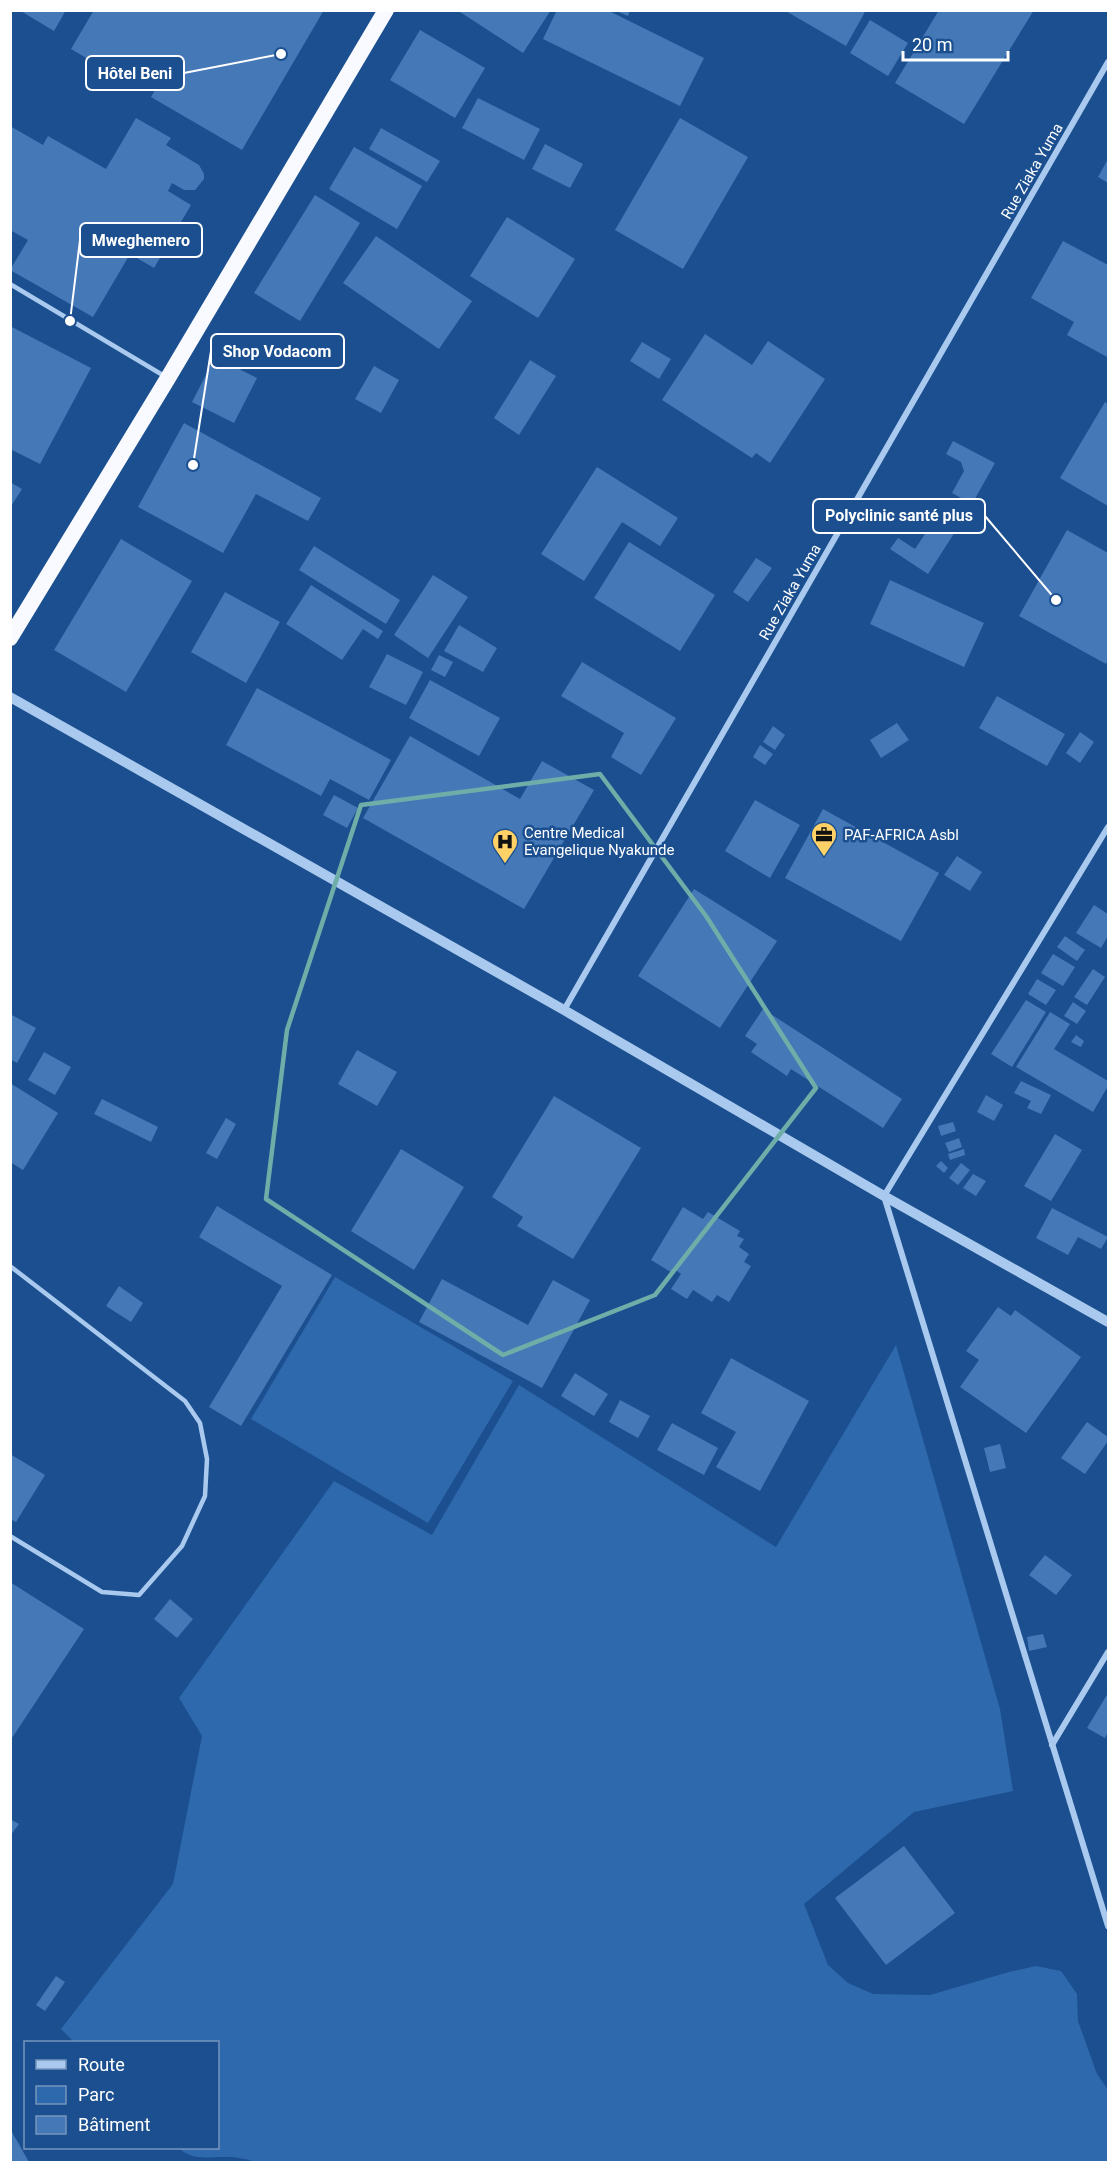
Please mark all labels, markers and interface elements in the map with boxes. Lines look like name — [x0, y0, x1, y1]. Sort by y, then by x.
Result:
scale bar — [903, 24, 1008, 62]
text: 20 m — [912, 34, 952, 55]
callout: Hôtel Beni — [86, 56, 184, 90]
text: Hôtel Beni — [98, 64, 172, 83]
street label: Rue Ziaka Yuma — [997, 120, 1067, 222]
callout: Mweghemero — [80, 223, 202, 257]
text: Mweghemero — [92, 231, 190, 250]
callout: Shop Vodacom — [211, 334, 344, 368]
text: Shop Vodacom — [223, 342, 331, 361]
callout: Polyclinic santé plus — [813, 499, 985, 533]
text: Polyclinic santé plus — [825, 506, 973, 525]
street label: Rue Ziaka Yuma — [755, 541, 825, 643]
office icon: PAF-AFRICA Asbl — [809, 820, 839, 858]
place label: Centre Medical Evangelique Nyakunde — [524, 824, 675, 859]
place label: PAF-AFRICA Asbl — [844, 826, 959, 844]
hospital icon: Centre Medical Evangelique Nyakunde — [490, 827, 520, 865]
legend — [24, 2041, 219, 2149]
text: Route — [78, 2054, 125, 2075]
text: Parc — [78, 2084, 114, 2105]
text: Bâtiment — [78, 2114, 151, 2135]

